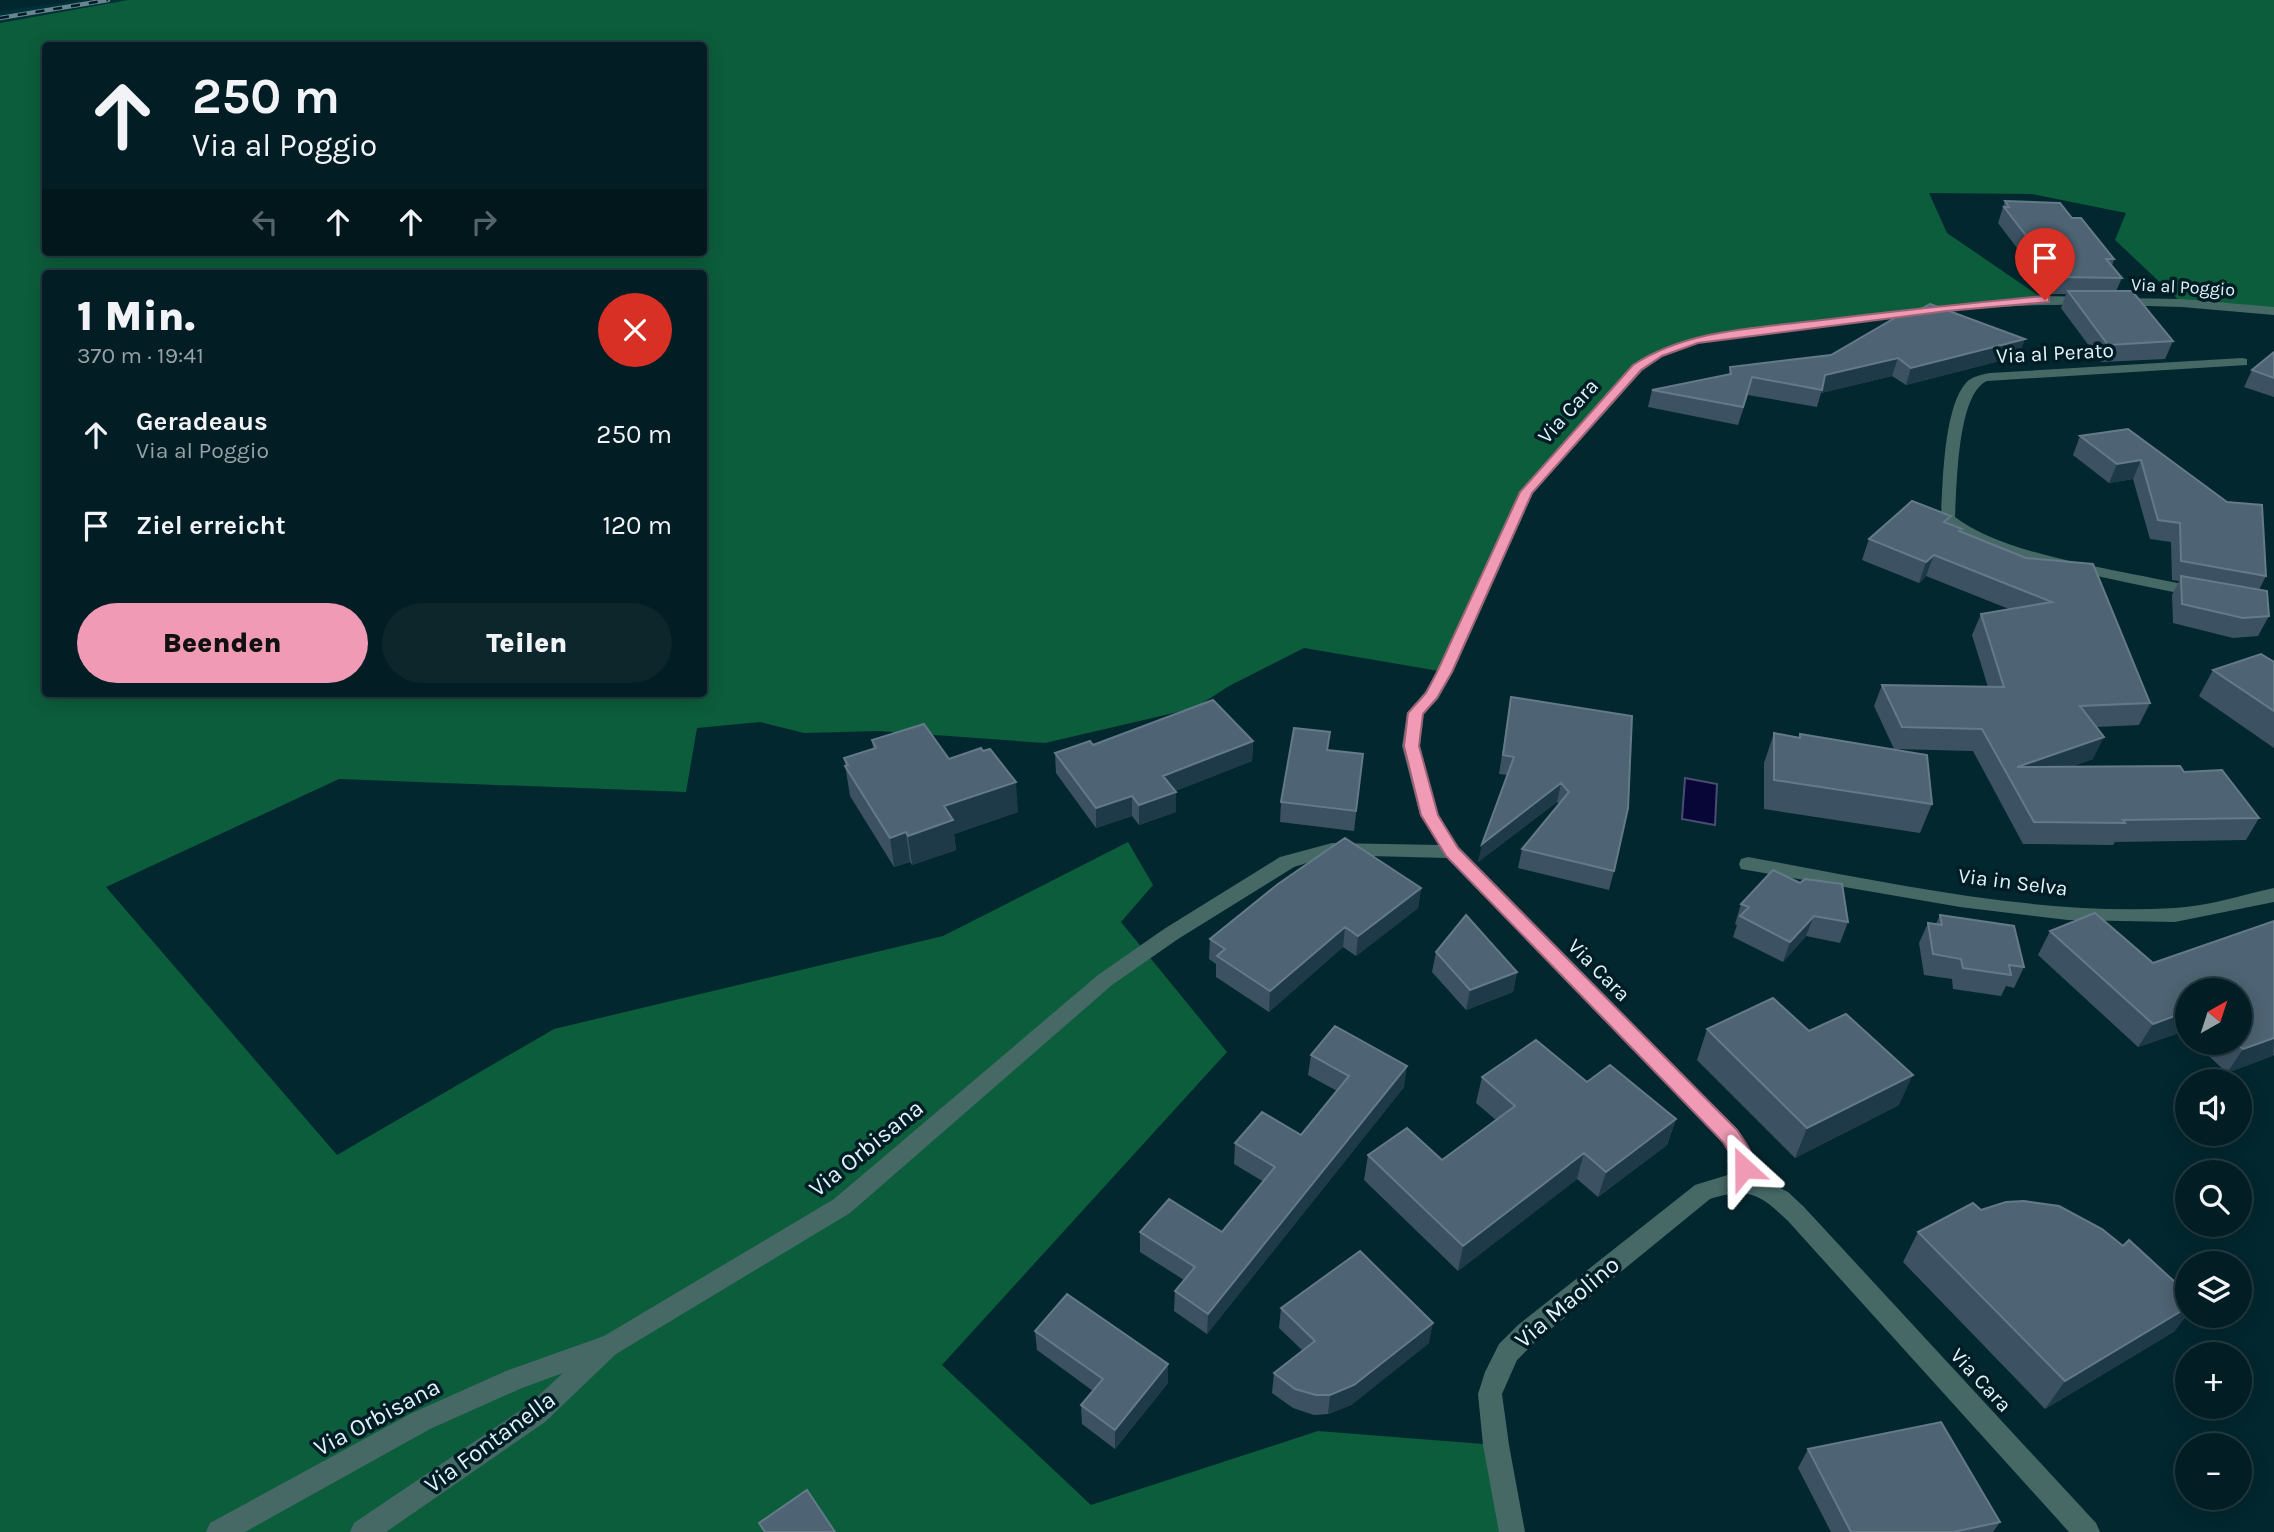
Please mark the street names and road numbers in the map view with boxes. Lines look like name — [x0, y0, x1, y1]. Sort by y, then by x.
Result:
street label: Via al Poggio — [2130, 273, 2236, 301]
street label: Via al Perato — [1995, 338, 2115, 368]
street label: Via Cara — [1533, 374, 1603, 448]
street label: Via in Selva — [1957, 863, 2069, 901]
street label: Via Cara — [1563, 934, 1635, 1006]
street label: Via Orbisana — [803, 1094, 929, 1202]
street label: Via Maolino — [1509, 1250, 1625, 1354]
street label: Via Cara — [1946, 1343, 2016, 1417]
street label: Via Orbisana — [309, 1372, 445, 1462]
street label: Via Fontanella — [419, 1385, 561, 1499]

